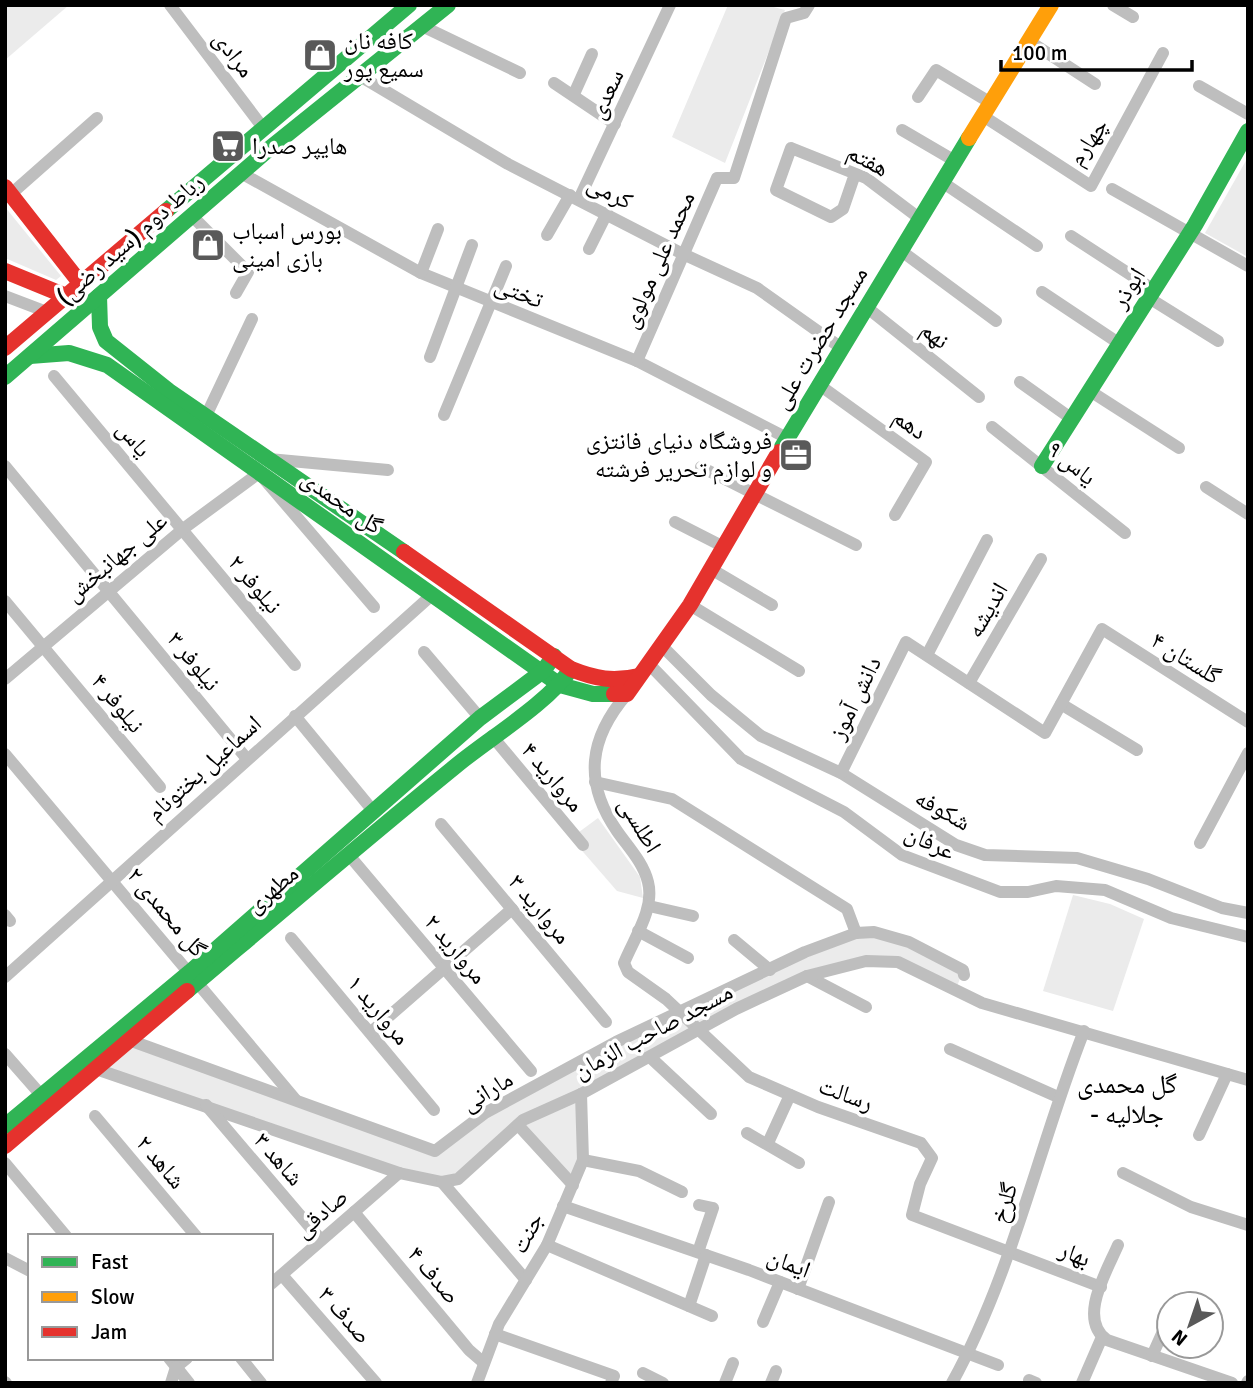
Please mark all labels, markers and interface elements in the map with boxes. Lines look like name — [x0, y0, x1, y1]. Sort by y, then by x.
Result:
street label: مرادی — [207, 25, 261, 83]
place label: کافه نان سمیع پور — [343, 26, 424, 84]
scale bar — [1001, 28, 1192, 72]
shop icon: کافه نان سمیع پور — [301, 36, 339, 74]
text: 100 m — [1012, 40, 1067, 66]
street label: سعدی — [581, 64, 631, 124]
street label: چهارم — [1061, 112, 1116, 172]
supermarket icon: هایپر صدرا — [209, 127, 247, 165]
place label: هایپر صدرا — [252, 131, 347, 161]
street label: هفتم — [842, 137, 894, 184]
street label: رباط دوم (سید رضی) — [50, 167, 210, 312]
street label: کرمی — [582, 168, 638, 216]
street label: محمد علی مولوی — [614, 187, 702, 333]
place label: بورس اسباب بازی امینی — [232, 216, 342, 274]
shop icon: بورس اسباب بازی امینی — [189, 226, 227, 264]
street label: مسجد حضرت علی — [766, 261, 874, 415]
street label: ابوذر — [1103, 262, 1152, 315]
street label: تختی — [491, 269, 547, 315]
street label: نهم — [914, 314, 955, 356]
street label: دهم — [887, 402, 933, 447]
street label: یاس — [110, 415, 158, 463]
place label: فروشگاه دنیای فانتزی و لوازم تحریر فرشته — [586, 426, 772, 485]
street label: یاس ۹ — [1041, 434, 1103, 492]
office icon: فروشگاه دنیای فانتزی و لوازم تحریر فرشته — [777, 436, 815, 474]
street label: گل محمدی — [296, 463, 389, 541]
street label: علی جهانبخش — [59, 506, 173, 608]
street label: نیلوفر ۲ — [222, 548, 288, 620]
street label: اندیشه — [959, 577, 1015, 643]
street label: نیلوفر ۳ — [161, 625, 227, 697]
street label: گلستان ۴ — [1146, 625, 1226, 691]
street label: دانش آموز — [822, 651, 888, 746]
street label: نیلوفر ۴ — [85, 667, 151, 739]
street label: اسماعیل بختونام — [140, 708, 268, 828]
street label: مروارید ۴ — [515, 736, 591, 818]
street label: شکوفه — [910, 783, 976, 837]
street label: اطلسی — [612, 792, 668, 858]
street label: عرفان — [900, 817, 960, 867]
street label: مطهری — [239, 858, 305, 920]
street label: گل محمدی ۲ — [121, 861, 213, 963]
street label: مروارید ۳ — [502, 868, 578, 950]
street label: مروارید ۲ — [418, 908, 494, 990]
street label: مروارید ۱ — [341, 969, 417, 1051]
street label: مسجد صاحب الزمان — [568, 976, 738, 1086]
street label: مارانی — [456, 1064, 518, 1118]
district label: گل محمدی - جلالیه — [1077, 1069, 1177, 1131]
street label: رسالت — [815, 1070, 877, 1118]
street label: شاهد ۳ — [248, 1126, 310, 1192]
street label: شاهد ۲ — [130, 1129, 192, 1195]
street label: گلرخ — [984, 1179, 1024, 1227]
street label: صادقی — [288, 1182, 354, 1244]
street label: جنت — [504, 1208, 550, 1258]
legend — [28, 1234, 273, 1360]
street label: بهار — [1054, 1234, 1095, 1274]
street label: صدف ۴ — [401, 1240, 467, 1310]
street label: ایمان — [763, 1241, 815, 1285]
text: Fast — [91, 1249, 128, 1275]
street label: صدف ۳ — [312, 1280, 378, 1350]
text: Slow — [91, 1284, 135, 1310]
north arrow — [1155, 1290, 1225, 1360]
text: Jam — [91, 1319, 127, 1345]
text: N — [1167, 1324, 1192, 1351]

